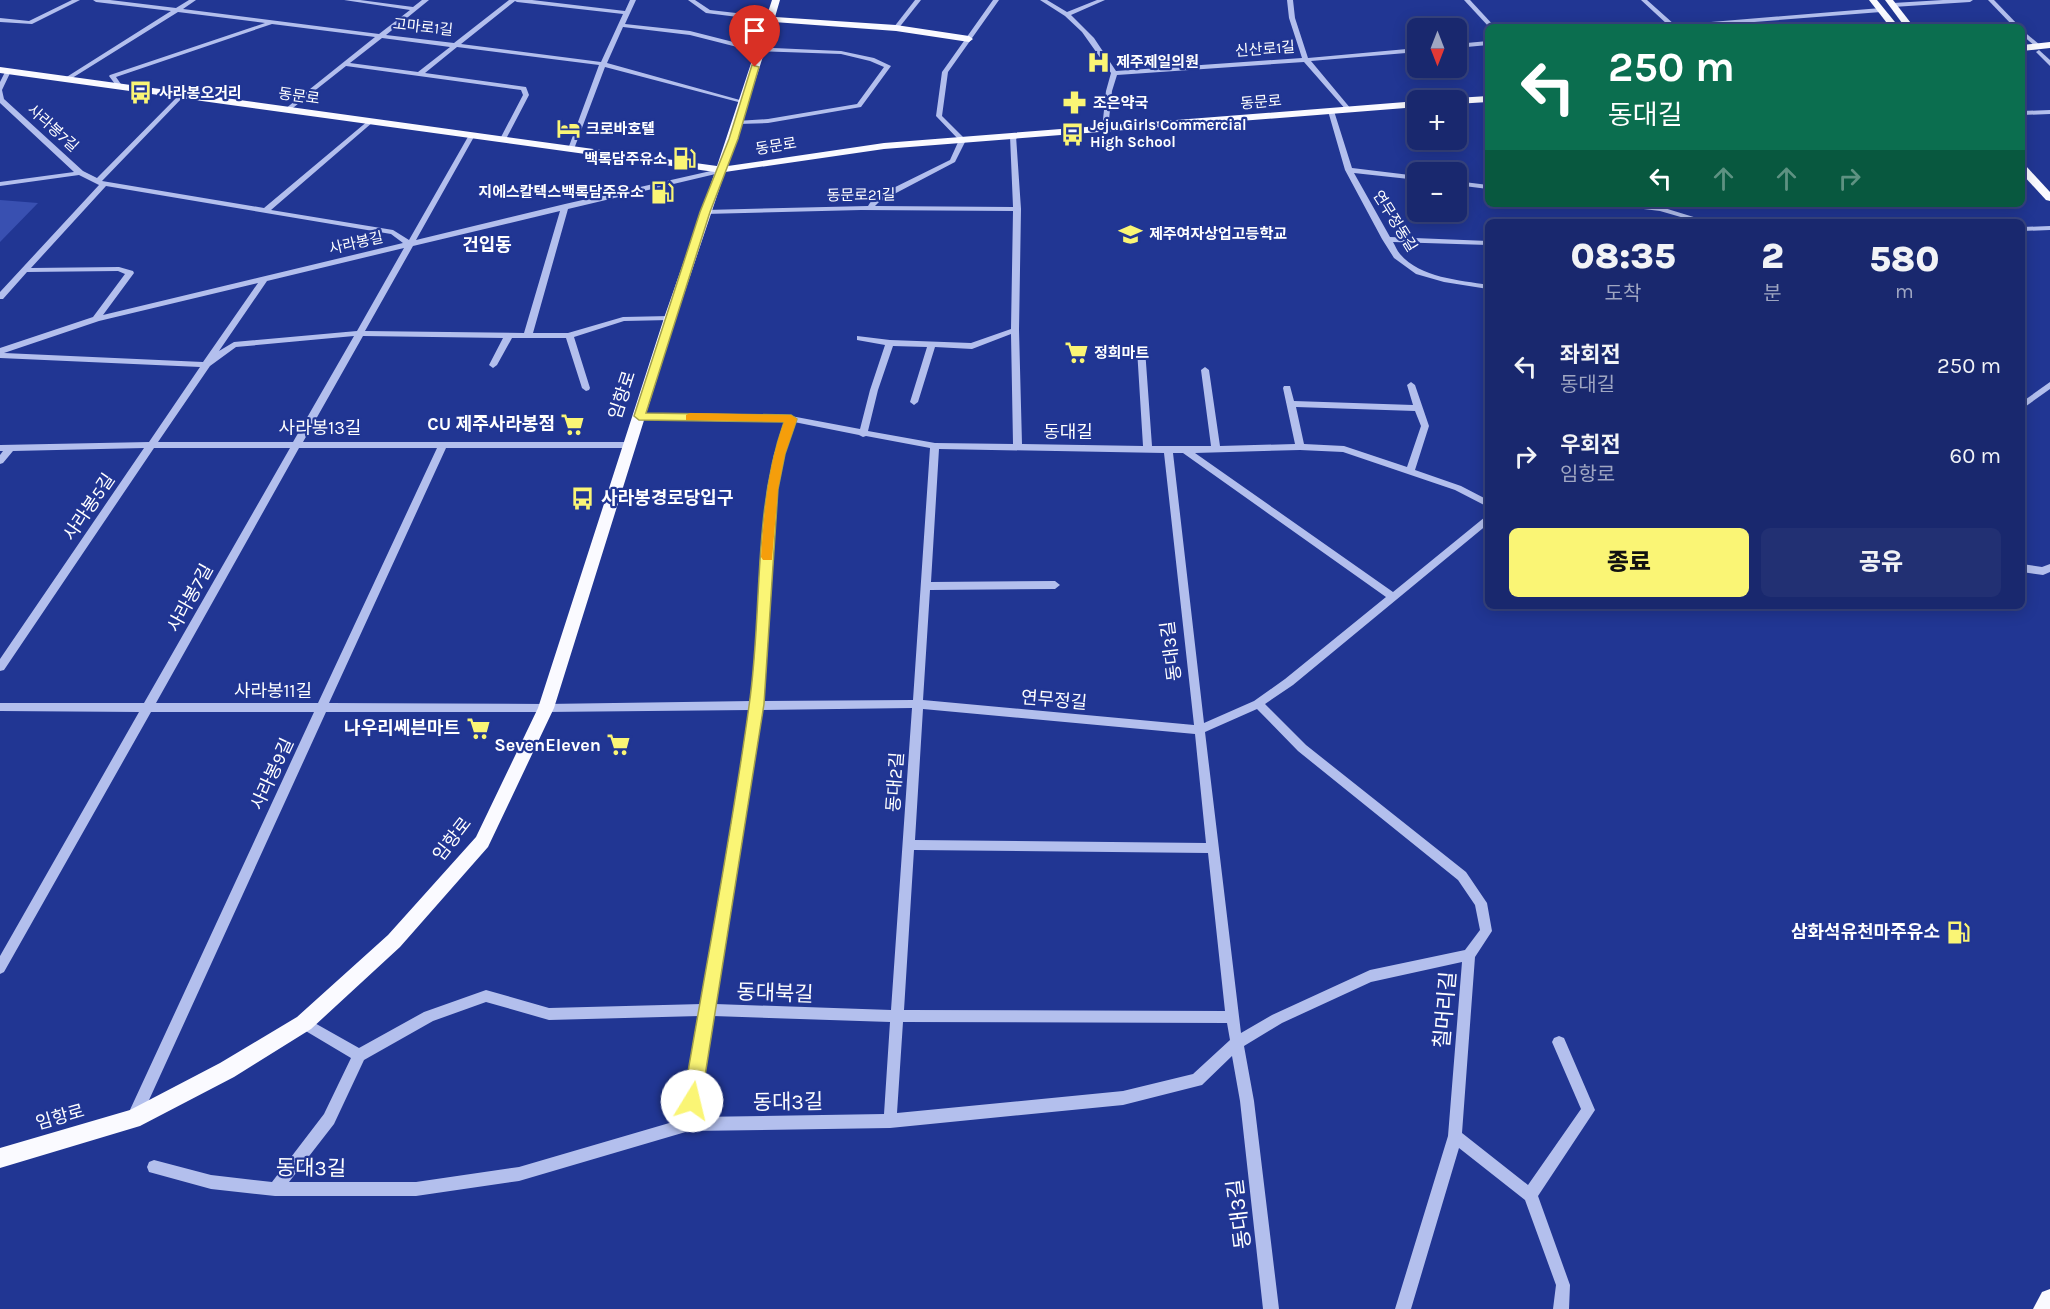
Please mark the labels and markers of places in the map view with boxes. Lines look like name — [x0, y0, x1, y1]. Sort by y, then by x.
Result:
pin — [729, 5, 780, 67]
hospital icon: 제주제일의원 — [1085, 49, 1111, 75]
place label: 제주제일의원 — [1116, 53, 1199, 71]
bus stop icon: 사라봉오거리 — [128, 80, 154, 106]
place label: 사라봉오거리 — [159, 84, 242, 102]
pharmacy icon: 조은약국 — [1062, 90, 1088, 116]
place label: 조은약국 — [1093, 94, 1148, 112]
hotel icon: 크로바호텔 — [555, 116, 581, 142]
place label: Jeju Girls Commercial High School — [1090, 116, 1247, 151]
place label: 크로바호텔 — [586, 120, 655, 138]
bus stop icon: Jeju Girls Commercial High School — [1059, 121, 1085, 147]
fuel station icon: 백록담주유소 — [672, 146, 698, 172]
place label: 백록담주유소 — [584, 150, 667, 168]
fuel station icon: 지에스칼텍스백록담주유소 — [649, 179, 675, 205]
place label: 지에스칼텍스백록담주유소 — [478, 183, 644, 201]
school or university icon: 제주여자상업고등학교 — [1118, 221, 1144, 247]
place label: 제주여자상업고등학교 — [1149, 225, 1287, 243]
supermarket icon: 정희마트 — [1063, 340, 1089, 366]
place label: 정희마트 — [1094, 344, 1149, 362]
supermarket icon: CU 제주사라봉점 — [560, 411, 586, 437]
place label: CU 제주사라봉점 — [427, 413, 555, 435]
bus stop icon: 사라봉경로당입구 — [570, 485, 596, 511]
place label: 사라봉경로당입구 — [601, 487, 733, 509]
supermarket icon: 나우리쎄븐마트 — [465, 715, 491, 741]
place label: 나우리쎄븐마트 — [344, 717, 460, 739]
supermarket icon: SevenEleven — [606, 732, 632, 758]
place label: SevenEleven — [494, 734, 601, 756]
fuel station icon: 삼화석유천마주유소 — [1945, 919, 1971, 945]
place label: 삼화석유천마주유소 — [1791, 921, 1940, 943]

